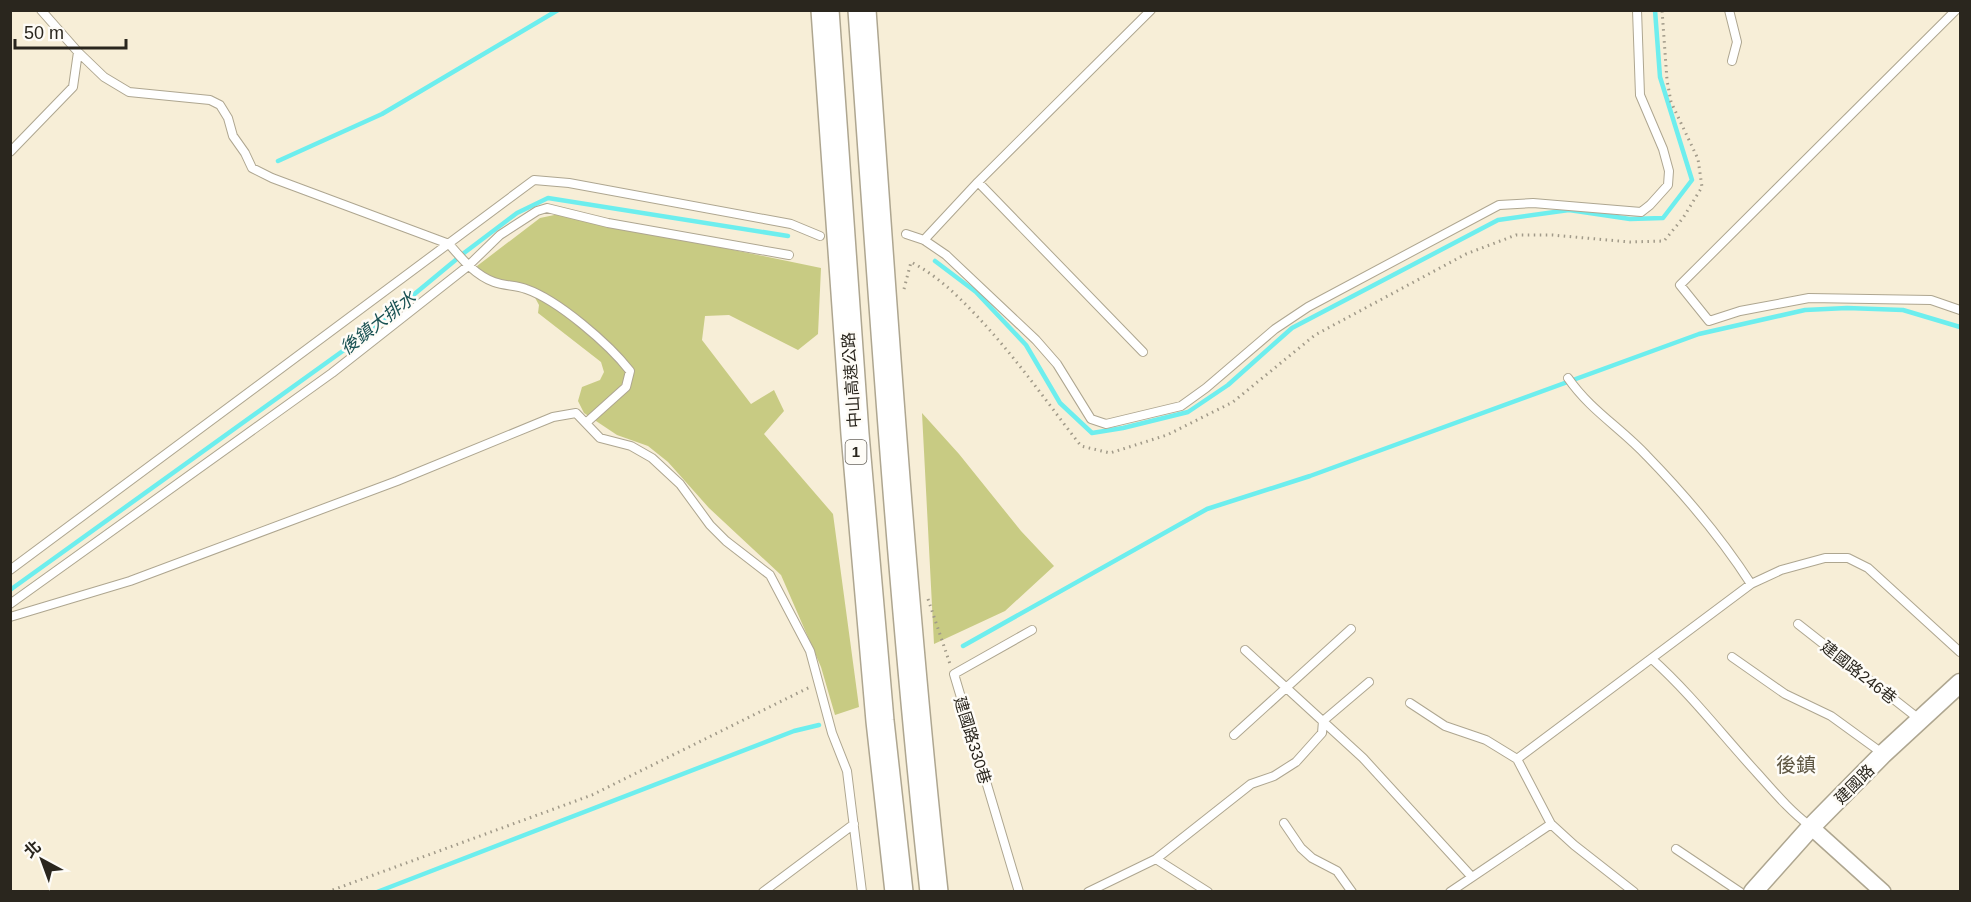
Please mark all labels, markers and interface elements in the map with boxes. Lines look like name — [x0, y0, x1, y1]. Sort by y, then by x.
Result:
scale bar — [15, 12, 126, 50]
text: 50 m — [24, 23, 64, 43]
water label: 後鎮大排水 — [336, 287, 420, 359]
street label: 中山高速公路 — [840, 331, 863, 428]
road number: 1 — [846, 440, 866, 464]
street label: 建國路246巷 — [1818, 638, 1900, 707]
street label: 建國路330巷 — [951, 694, 994, 786]
district label: 後鎮 — [1776, 754, 1816, 776]
street label: 建國路 — [1831, 761, 1877, 807]
north arrow — [12, 830, 72, 890]
text: 北 — [21, 837, 44, 861]

